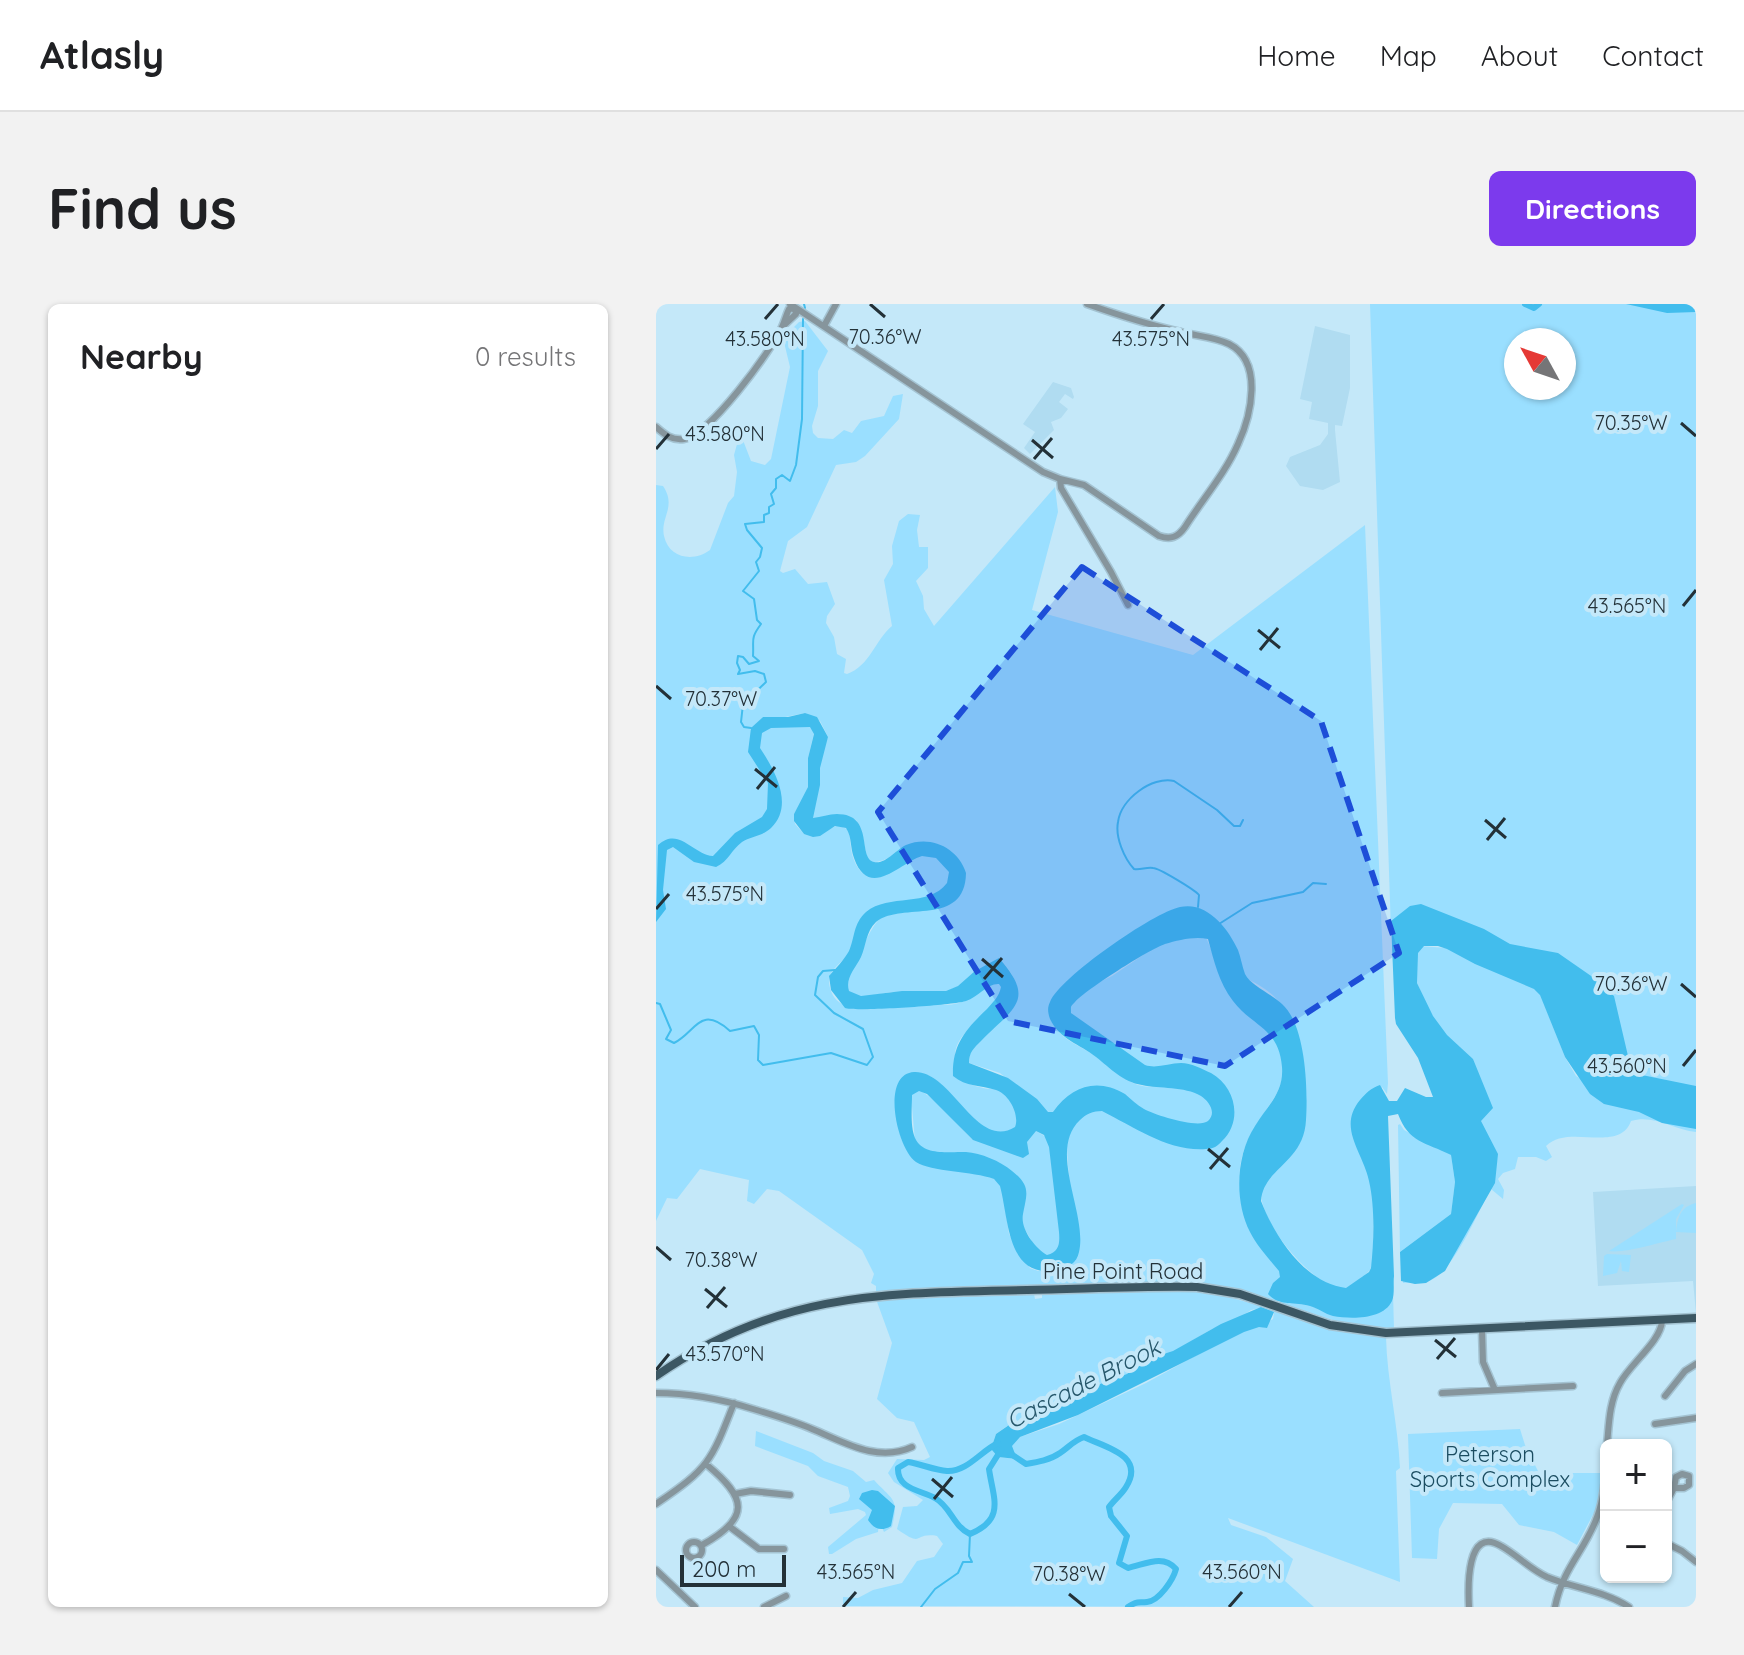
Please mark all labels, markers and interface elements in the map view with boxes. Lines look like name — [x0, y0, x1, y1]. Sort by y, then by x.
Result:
text: Atlasly — [40, 31, 164, 79]
text: Home — [1257, 38, 1336, 73]
text: Map — [1380, 38, 1437, 73]
text: About — [1481, 38, 1558, 73]
text: Contact — [1602, 38, 1704, 73]
button: Directions — [1489, 171, 1696, 246]
text: Find us — [48, 173, 237, 243]
text: 70.36°W — [849, 324, 921, 349]
text: 43.580°N — [725, 326, 805, 351]
text: 43.575°N — [1112, 326, 1190, 351]
north arrow — [1504, 328, 1576, 400]
text: Nearby — [80, 335, 203, 378]
text: 0 results — [475, 340, 576, 373]
text: 70.35°W — [1594, 410, 1668, 435]
text: 43.580°N — [685, 421, 765, 446]
text: 43.565°N — [1588, 593, 1666, 618]
text: 70.37°W — [685, 686, 757, 711]
text: 43.575°N — [686, 881, 764, 906]
text: 70.36°W — [1595, 971, 1667, 996]
text: 43.560°N — [1587, 1053, 1667, 1078]
text: 70.38°W — [684, 1247, 758, 1272]
street label: Pine Point Road — [1043, 1257, 1203, 1285]
water label: Cascade Brook — [1001, 1330, 1167, 1435]
text: 43.570°N — [686, 1341, 764, 1366]
map controls — [1600, 1439, 1672, 1583]
button: + — [1600, 1439, 1672, 1511]
park label: Peterson Sports Complex — [1410, 1440, 1570, 1493]
button: − — [1600, 1511, 1672, 1583]
scale bar — [680, 1551, 786, 1587]
text: 200 m — [692, 1555, 756, 1583]
text: 43.565°N — [817, 1559, 895, 1584]
text: 43.560°N — [1202, 1559, 1282, 1584]
text: 70.38°W — [1032, 1561, 1106, 1586]

